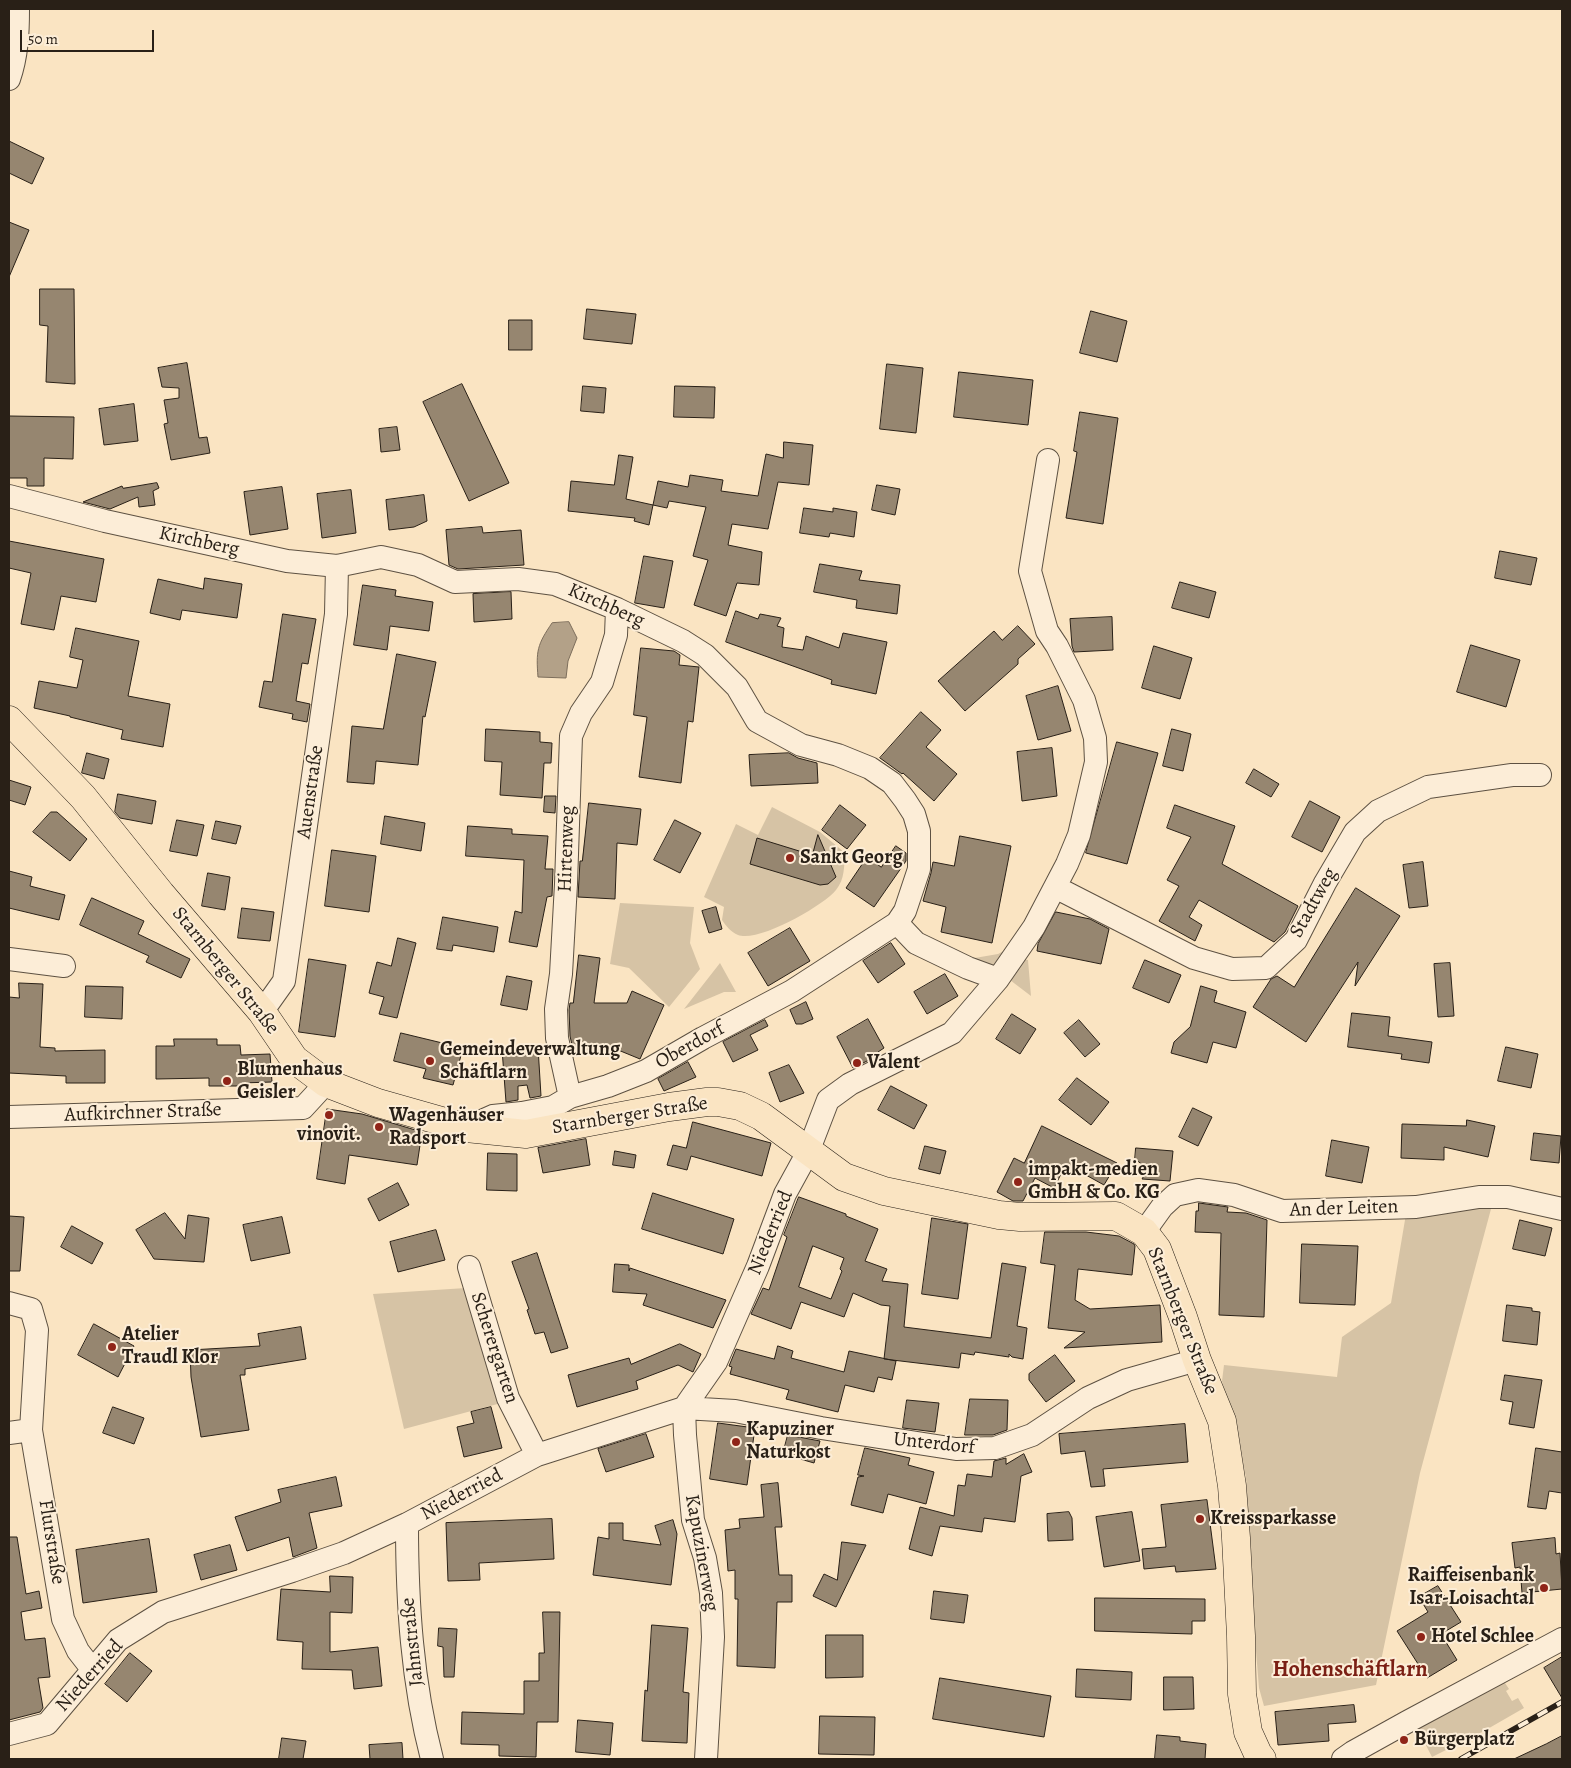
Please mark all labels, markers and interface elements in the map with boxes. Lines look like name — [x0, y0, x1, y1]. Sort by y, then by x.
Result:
scale bar — [22, 20, 156, 52]
text: 50 m — [28, 29, 58, 49]
street label: Kirchberg — [157, 522, 241, 562]
street label: Kirchberg — [564, 578, 648, 634]
street label: Auenstraße — [293, 744, 329, 840]
street label: Hirtenweg — [553, 805, 581, 893]
place label: Sankt Georg — [800, 846, 903, 870]
marker: Sankt Georg — [784, 852, 796, 864]
street label: Stadtweg — [1285, 864, 1343, 942]
street label: Starnberger Straße — [166, 902, 284, 1040]
street label: Oberdorf — [651, 1017, 729, 1075]
place label: Gemeindeverwaltung Schäftlarn — [440, 1038, 620, 1085]
place label: Valent — [867, 1051, 920, 1075]
marker: Gemeindeverwaltung Schäftlarn — [424, 1055, 436, 1067]
marker: Valent — [851, 1057, 863, 1069]
place label: Blumenhaus Geisler — [237, 1058, 343, 1105]
marker: Blumenhaus Geisler — [221, 1075, 233, 1087]
street label: Starnberger Straße — [550, 1092, 710, 1140]
street label: Aufkirchner Straße — [64, 1098, 222, 1128]
place label: Wagenhäuser Radsport — [389, 1104, 504, 1151]
marker: vinovit. — [323, 1109, 335, 1121]
marker: Wagenhäuser Radsport — [373, 1121, 385, 1133]
place label: vinovit. — [297, 1123, 361, 1147]
place label: impakt-medien GmbH & Co. KG — [1028, 1158, 1160, 1205]
marker: impakt-medien GmbH & Co. KG — [1012, 1176, 1024, 1188]
street label: Niederried — [743, 1187, 799, 1279]
street label: An der Leiten — [1289, 1195, 1399, 1223]
street label: Starnberger Straße — [1141, 1244, 1223, 1398]
street label: Scherergarten — [465, 1289, 523, 1407]
place label: Atelier Traudl Klor — [122, 1323, 218, 1370]
marker: Atelier Traudl Klor — [106, 1341, 118, 1353]
place label: Kapuziner Naturkost — [746, 1418, 834, 1465]
street label: Unterdorf — [892, 1428, 976, 1460]
marker: Kapuziner Naturkost — [730, 1436, 742, 1448]
street label: Niederried — [417, 1463, 507, 1527]
street label: Kapuzinerweg — [679, 1493, 723, 1613]
street label: Flurstraße — [32, 1498, 70, 1586]
place label: Kreissparkasse — [1210, 1507, 1336, 1531]
marker: Kreissparkasse — [1194, 1513, 1206, 1525]
place label: Raiffeisenbank Isar-Loisachtal — [1408, 1564, 1534, 1611]
marker: Raiffeisenbank Isar-Loisachtal — [1538, 1582, 1550, 1594]
street label: Jahnstraße — [396, 1596, 430, 1688]
place label: Hotel Schlee — [1431, 1625, 1534, 1649]
marker: Hotel Schlee — [1415, 1631, 1427, 1643]
street label: Niederried — [51, 1635, 129, 1717]
district label: Hohenschäftlarn — [1272, 1658, 1428, 1684]
place label: Bürgerplatz — [1414, 1728, 1515, 1752]
marker: Bürgerplatz — [1398, 1734, 1410, 1746]

